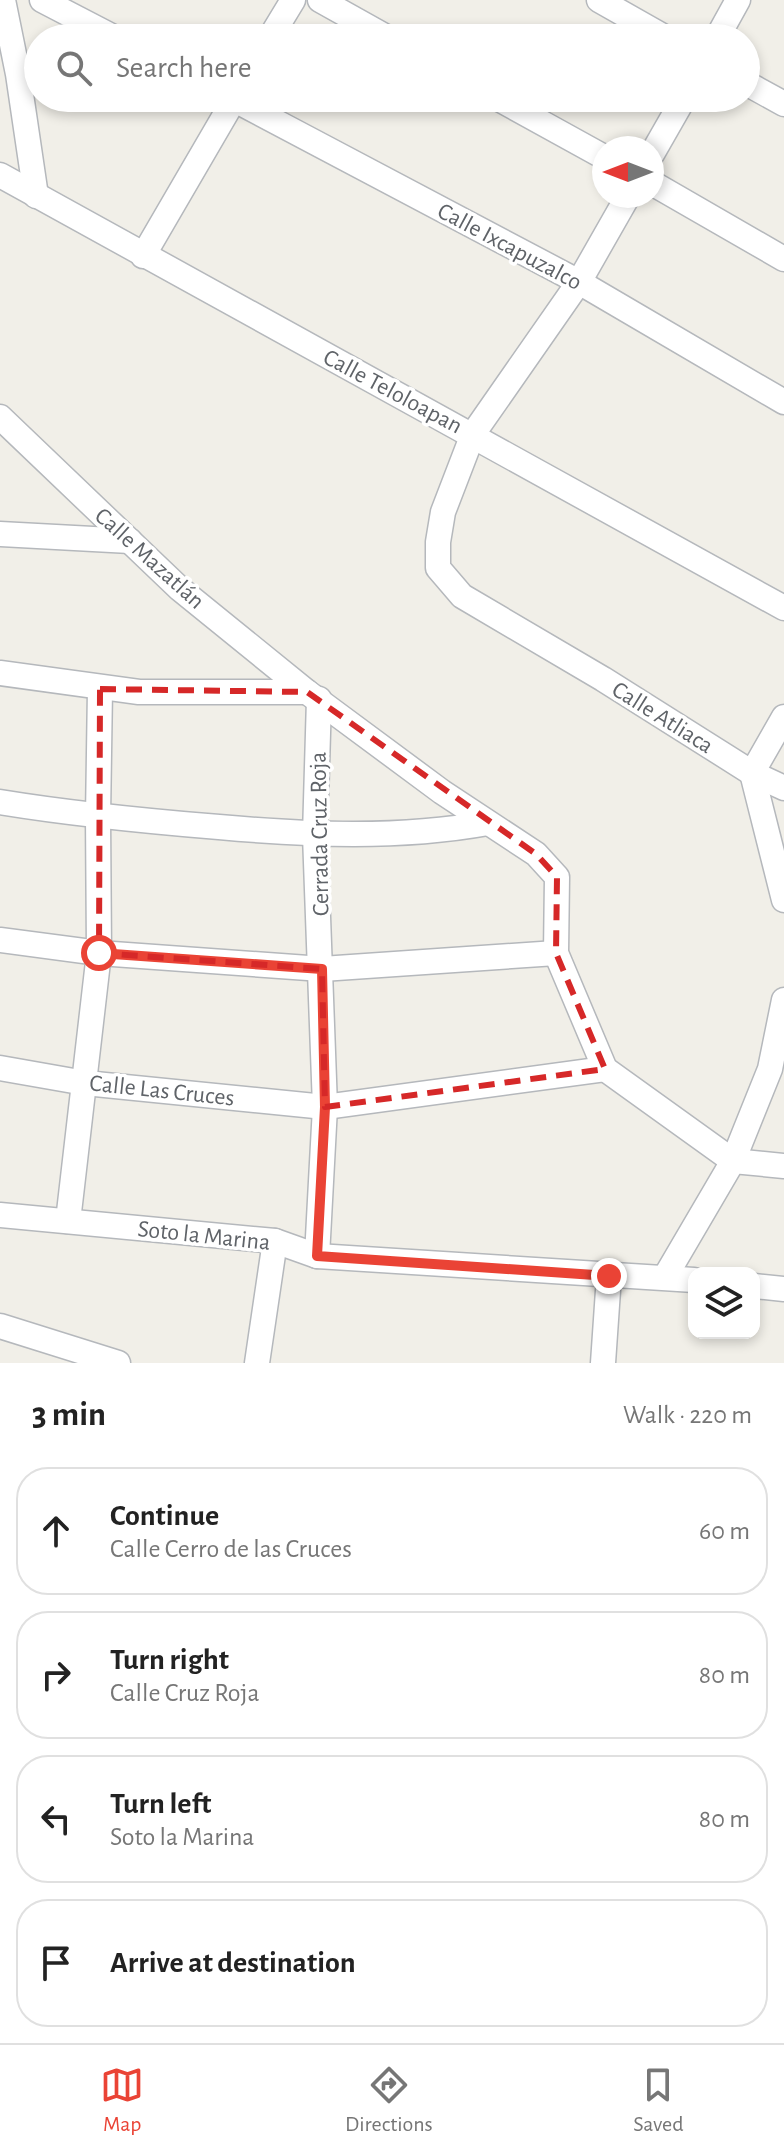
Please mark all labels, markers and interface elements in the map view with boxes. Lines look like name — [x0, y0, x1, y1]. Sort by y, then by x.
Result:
search box — [24, 24, 760, 112]
icon: search — [52, 46, 96, 90]
text: Search here — [116, 53, 252, 83]
north arrow — [592, 136, 664, 208]
street label: Calle Ixcapuzalco — [434, 199, 586, 295]
street label: Calle Teloloapan — [319, 345, 466, 439]
street label: Calle Mazatlán — [90, 504, 209, 614]
street label: Calle Atliaca — [608, 677, 717, 758]
street label: Cerrada Cruz Roja — [307, 752, 333, 916]
route start — [81, 935, 117, 971]
street label: Calle Las Cruces — [88, 1071, 236, 1111]
street label: Soto la Marina — [136, 1217, 271, 1255]
route end — [591, 1258, 627, 1294]
map controls — [688, 1267, 760, 1339]
button: layers — [688, 1267, 760, 1339]
text: 3 min — [32, 1398, 106, 1432]
text: Walk · 220 m — [623, 1402, 752, 1428]
text: Continue — [110, 1501, 219, 1531]
icon: ahead — [34, 1509, 78, 1553]
text: 60 m — [699, 1518, 750, 1544]
text: Calle Cerro de las Cruces — [110, 1536, 352, 1562]
text: Turn right — [110, 1645, 229, 1675]
icon: right — [34, 1653, 78, 1697]
text: 80 m — [699, 1662, 750, 1688]
text: Calle Cruz Roja — [110, 1680, 259, 1706]
text: Turn left — [110, 1789, 211, 1819]
icon: left — [34, 1797, 78, 1841]
text: 80 m — [699, 1806, 750, 1832]
text: Soto la Marina — [110, 1824, 254, 1850]
icon: arrive — [34, 1941, 78, 1985]
text: Arrive at destination — [110, 1948, 356, 1978]
tab: Map — [100, 2063, 144, 2137]
tab: Directions — [345, 2063, 433, 2137]
tab: Saved — [633, 2063, 684, 2137]

